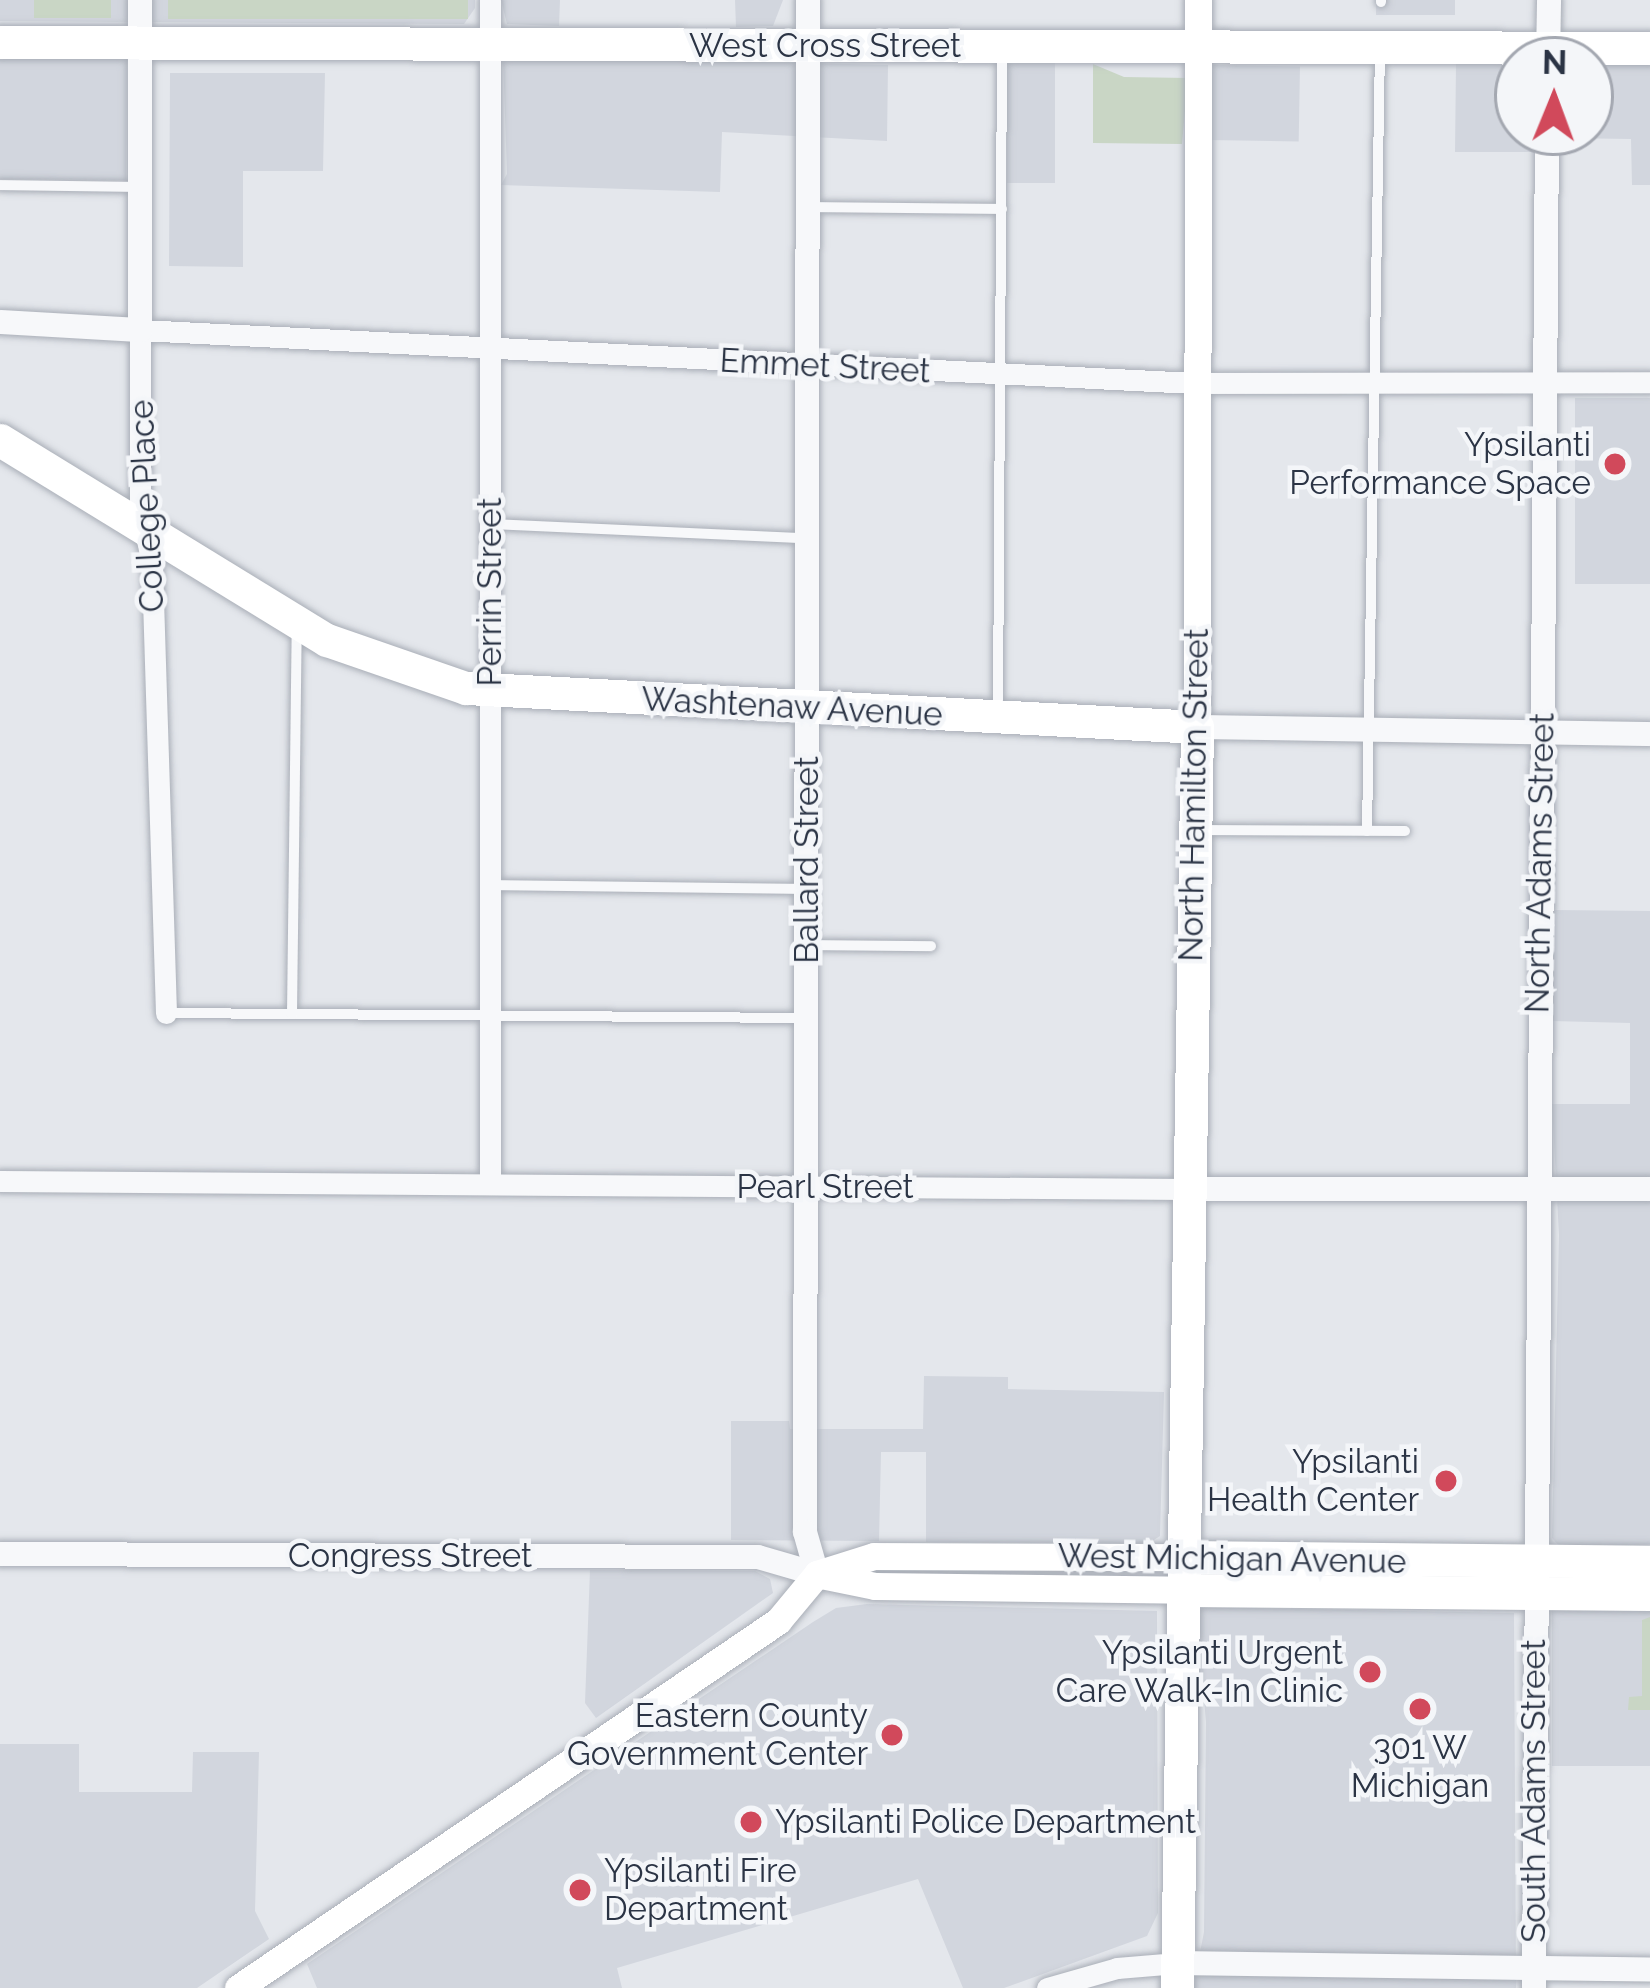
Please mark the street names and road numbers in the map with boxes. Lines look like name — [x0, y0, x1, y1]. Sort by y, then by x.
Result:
street label: West Cross Street — [689, 26, 961, 66]
street label: Emmet Street — [719, 341, 931, 391]
street label: College Place — [122, 399, 172, 613]
street label: Perrin Street — [470, 497, 510, 687]
street label: North Hamilton Street — [1171, 628, 1217, 962]
street label: Washtenaw Avenue — [639, 679, 945, 735]
street label: North Adams Street — [1518, 712, 1562, 1014]
street label: Ballard Street — [787, 756, 827, 964]
street label: Pearl Street — [736, 1167, 914, 1207]
street label: Congress Street — [288, 1536, 532, 1576]
street label: West Michigan Avenue — [1057, 1536, 1407, 1582]
street label: South Adams Street — [1514, 1639, 1554, 1943]

